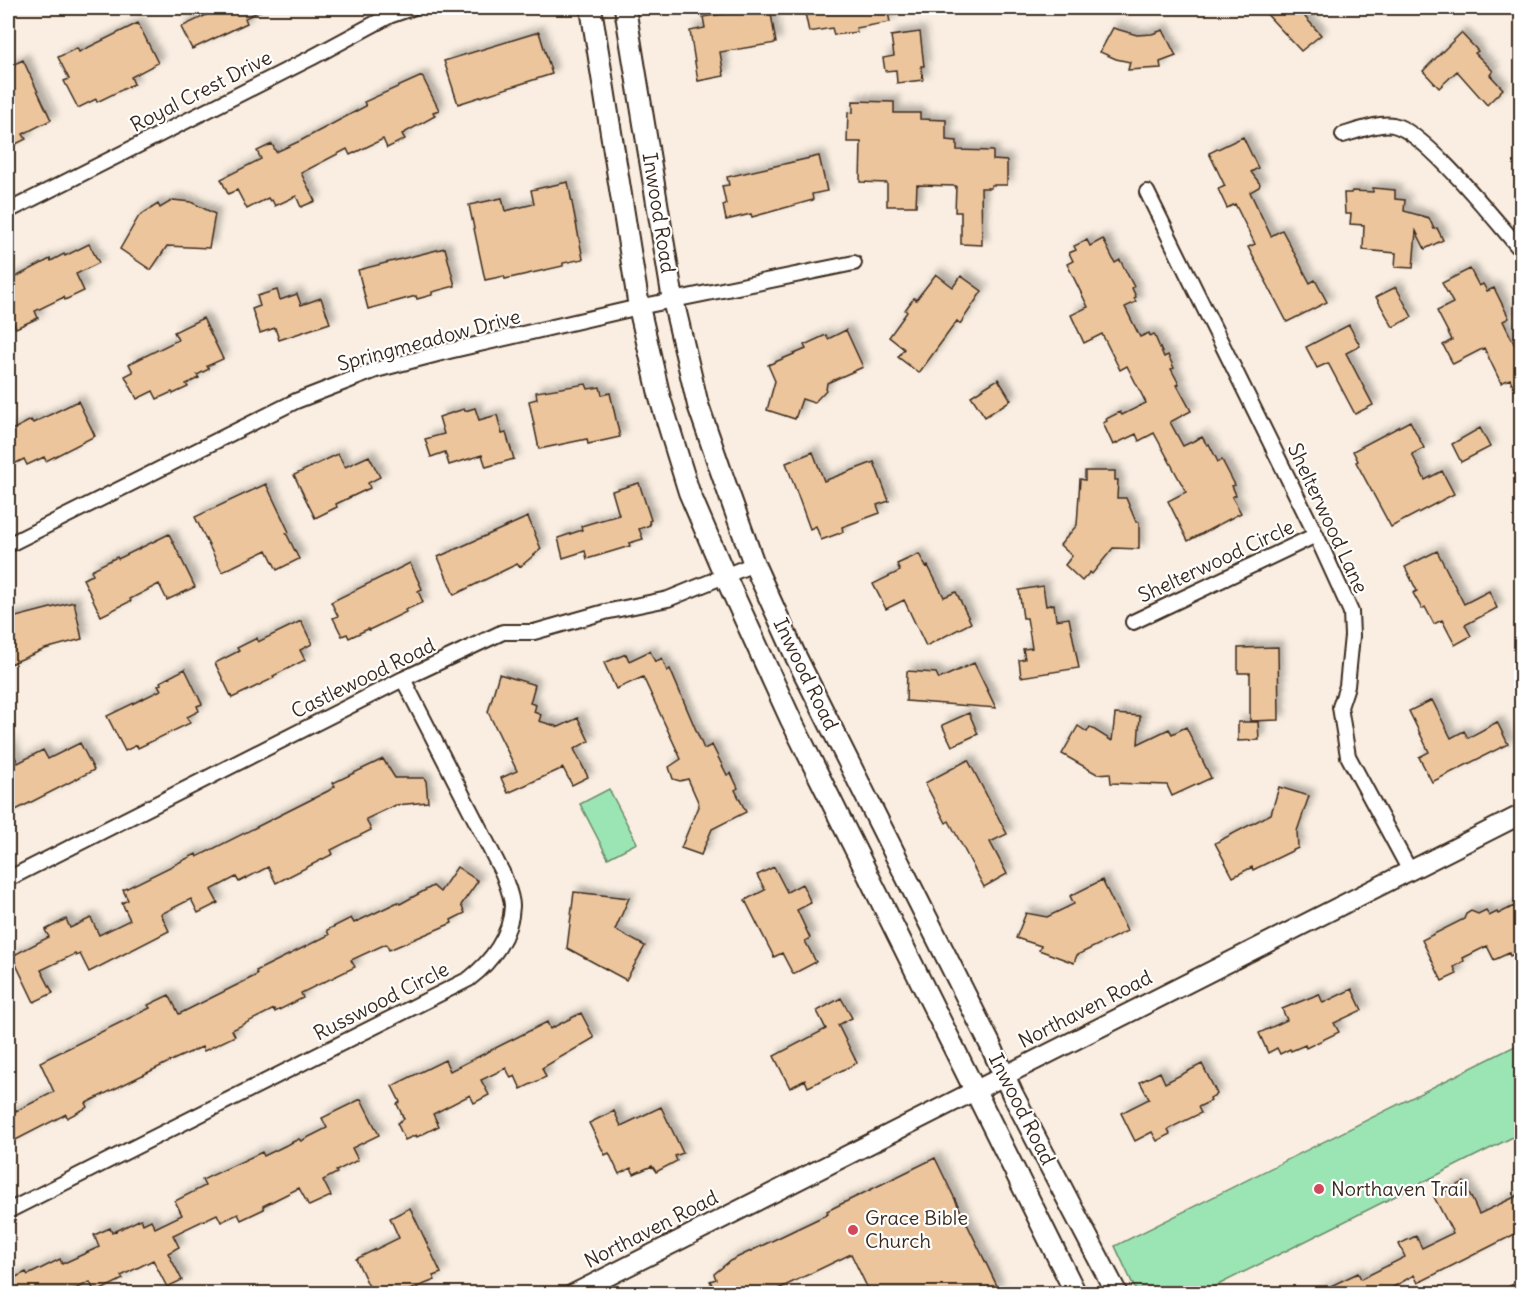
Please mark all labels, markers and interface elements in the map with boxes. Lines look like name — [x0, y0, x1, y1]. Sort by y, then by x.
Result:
street label: Royal Crest Drive — [126, 44, 276, 137]
street label: Inwood Road — [638, 151, 681, 275]
street label: Springmeadow Drive — [335, 303, 523, 376]
street label: Shelterwood Lane — [1283, 439, 1374, 597]
street label: Shelterwood Circle — [1134, 513, 1298, 608]
street label: Inwood Road — [769, 614, 844, 734]
street label: Castlewood Road — [287, 632, 439, 723]
street label: Russwood Circle — [309, 956, 453, 1045]
street label: Northaven Road — [1014, 964, 1156, 1053]
street label: Inwood Road — [984, 1049, 1061, 1169]
place label: Northaven Trail — [1331, 1176, 1468, 1201]
marker: Northaven Trail — [1312, 1182, 1326, 1196]
street label: Northaven Road — [580, 1184, 722, 1273]
place label: Grace Bible Church — [865, 1205, 968, 1253]
marker: Grace Bible Church — [846, 1223, 860, 1237]

